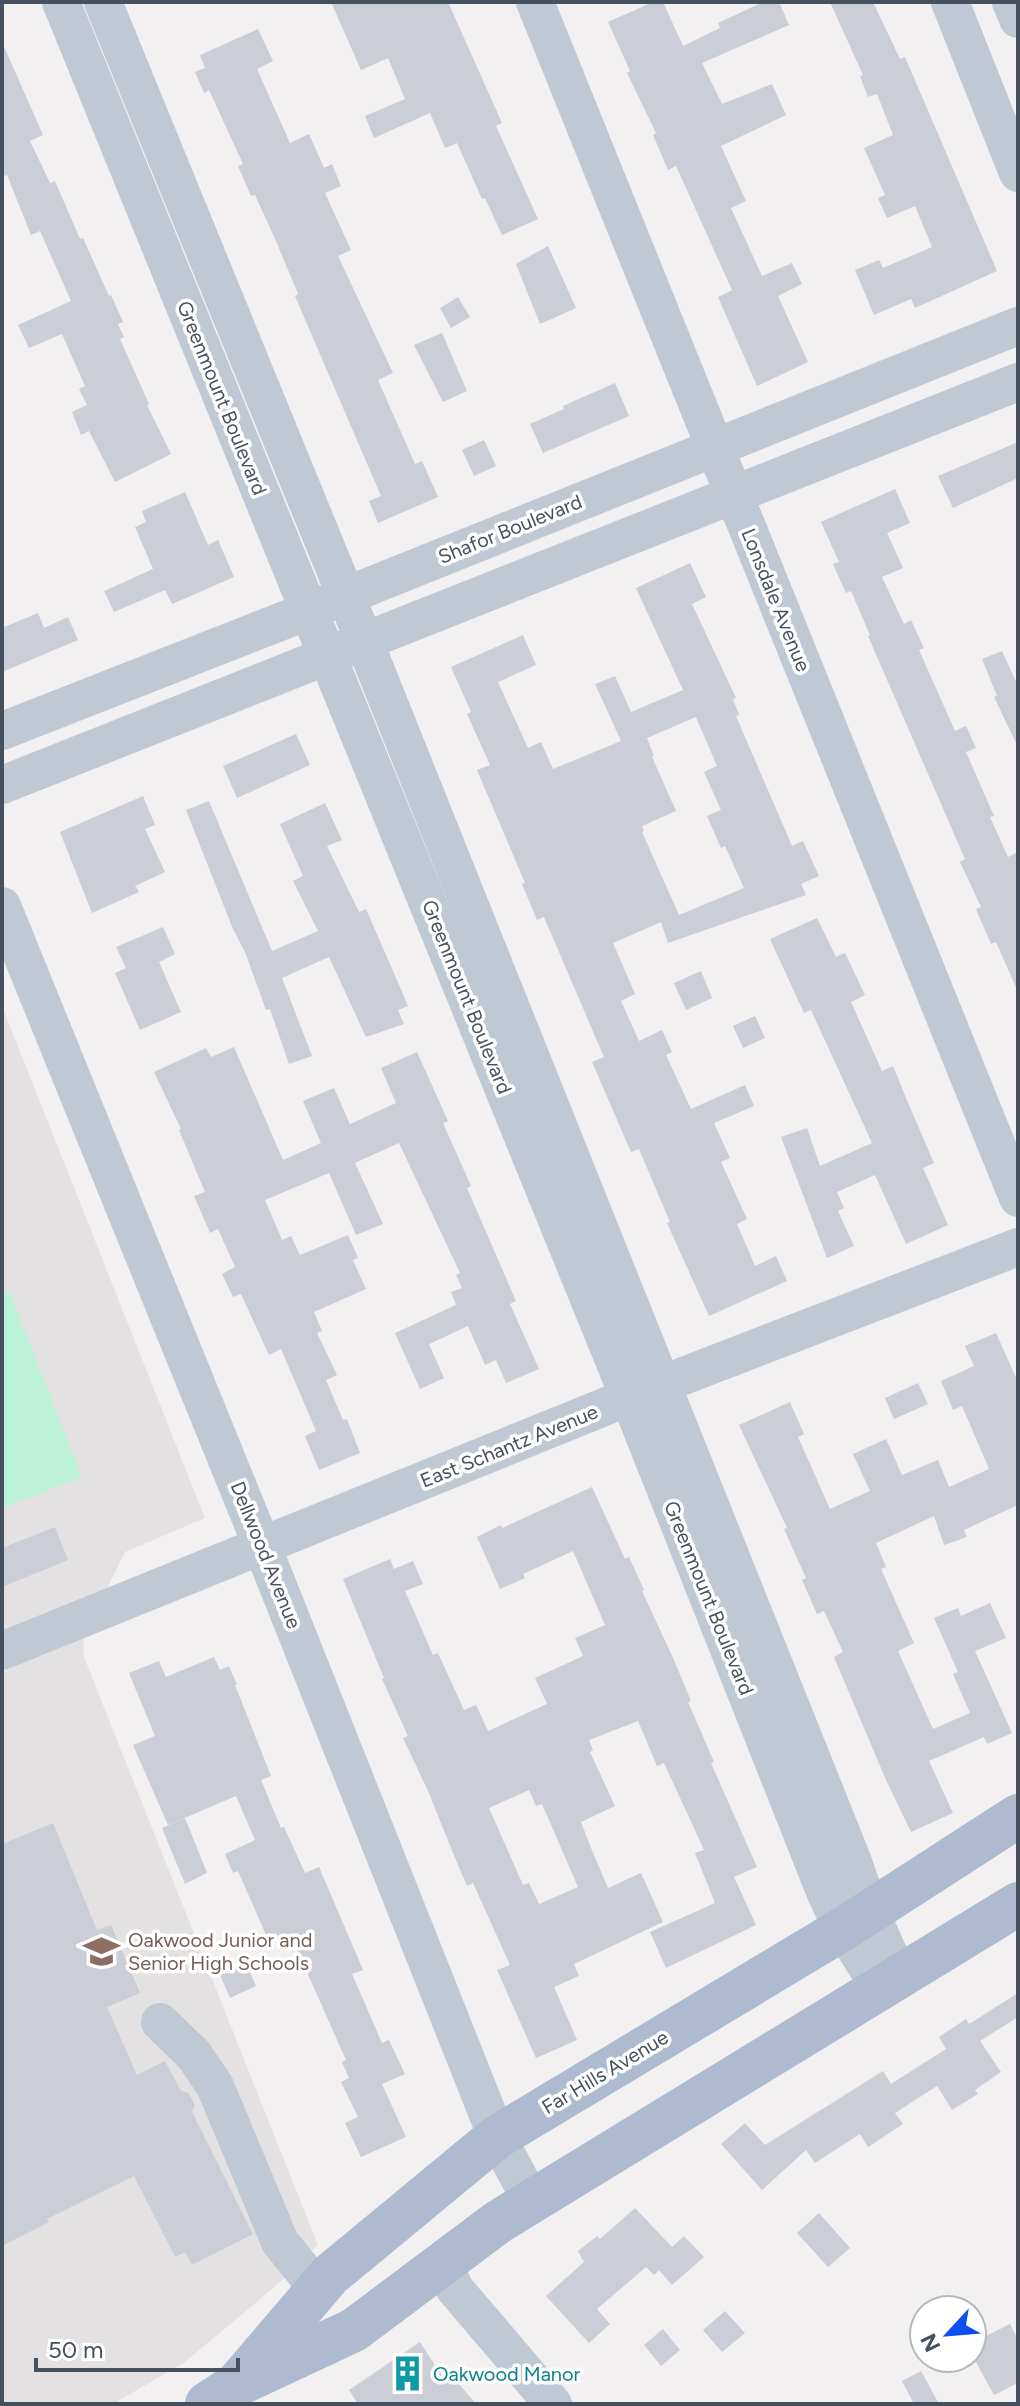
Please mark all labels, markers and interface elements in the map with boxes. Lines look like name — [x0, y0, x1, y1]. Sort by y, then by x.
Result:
street label: Greenmount Boulevard — [172, 297, 272, 499]
street label: Shafor Boulevard — [435, 489, 585, 569]
street label: Lonsdale Avenue — [736, 525, 816, 675]
street label: Greenmount Boulevard — [417, 896, 517, 1098]
street label: East Schantz Avenue — [417, 1399, 601, 1493]
street label: Dellwood Avenue — [226, 1478, 306, 1632]
street label: Greenmount Boulevard — [659, 1497, 759, 1699]
place label: Oakwood Junior and Senior High Schools — [128, 1928, 312, 1975]
school or university icon: Oakwood Junior and Senior High Schools — [83, 1932, 121, 1970]
street label: Far Hills Avenue — [538, 2025, 673, 2119]
north arrow — [908, 2294, 988, 2374]
scale bar — [36, 2322, 238, 2372]
text: N — [915, 2329, 946, 2356]
text: 50 m — [48, 2335, 104, 2364]
building icon: Oakwood Manor — [388, 2355, 426, 2393]
place label: Oakwood Manor — [433, 2362, 581, 2386]

